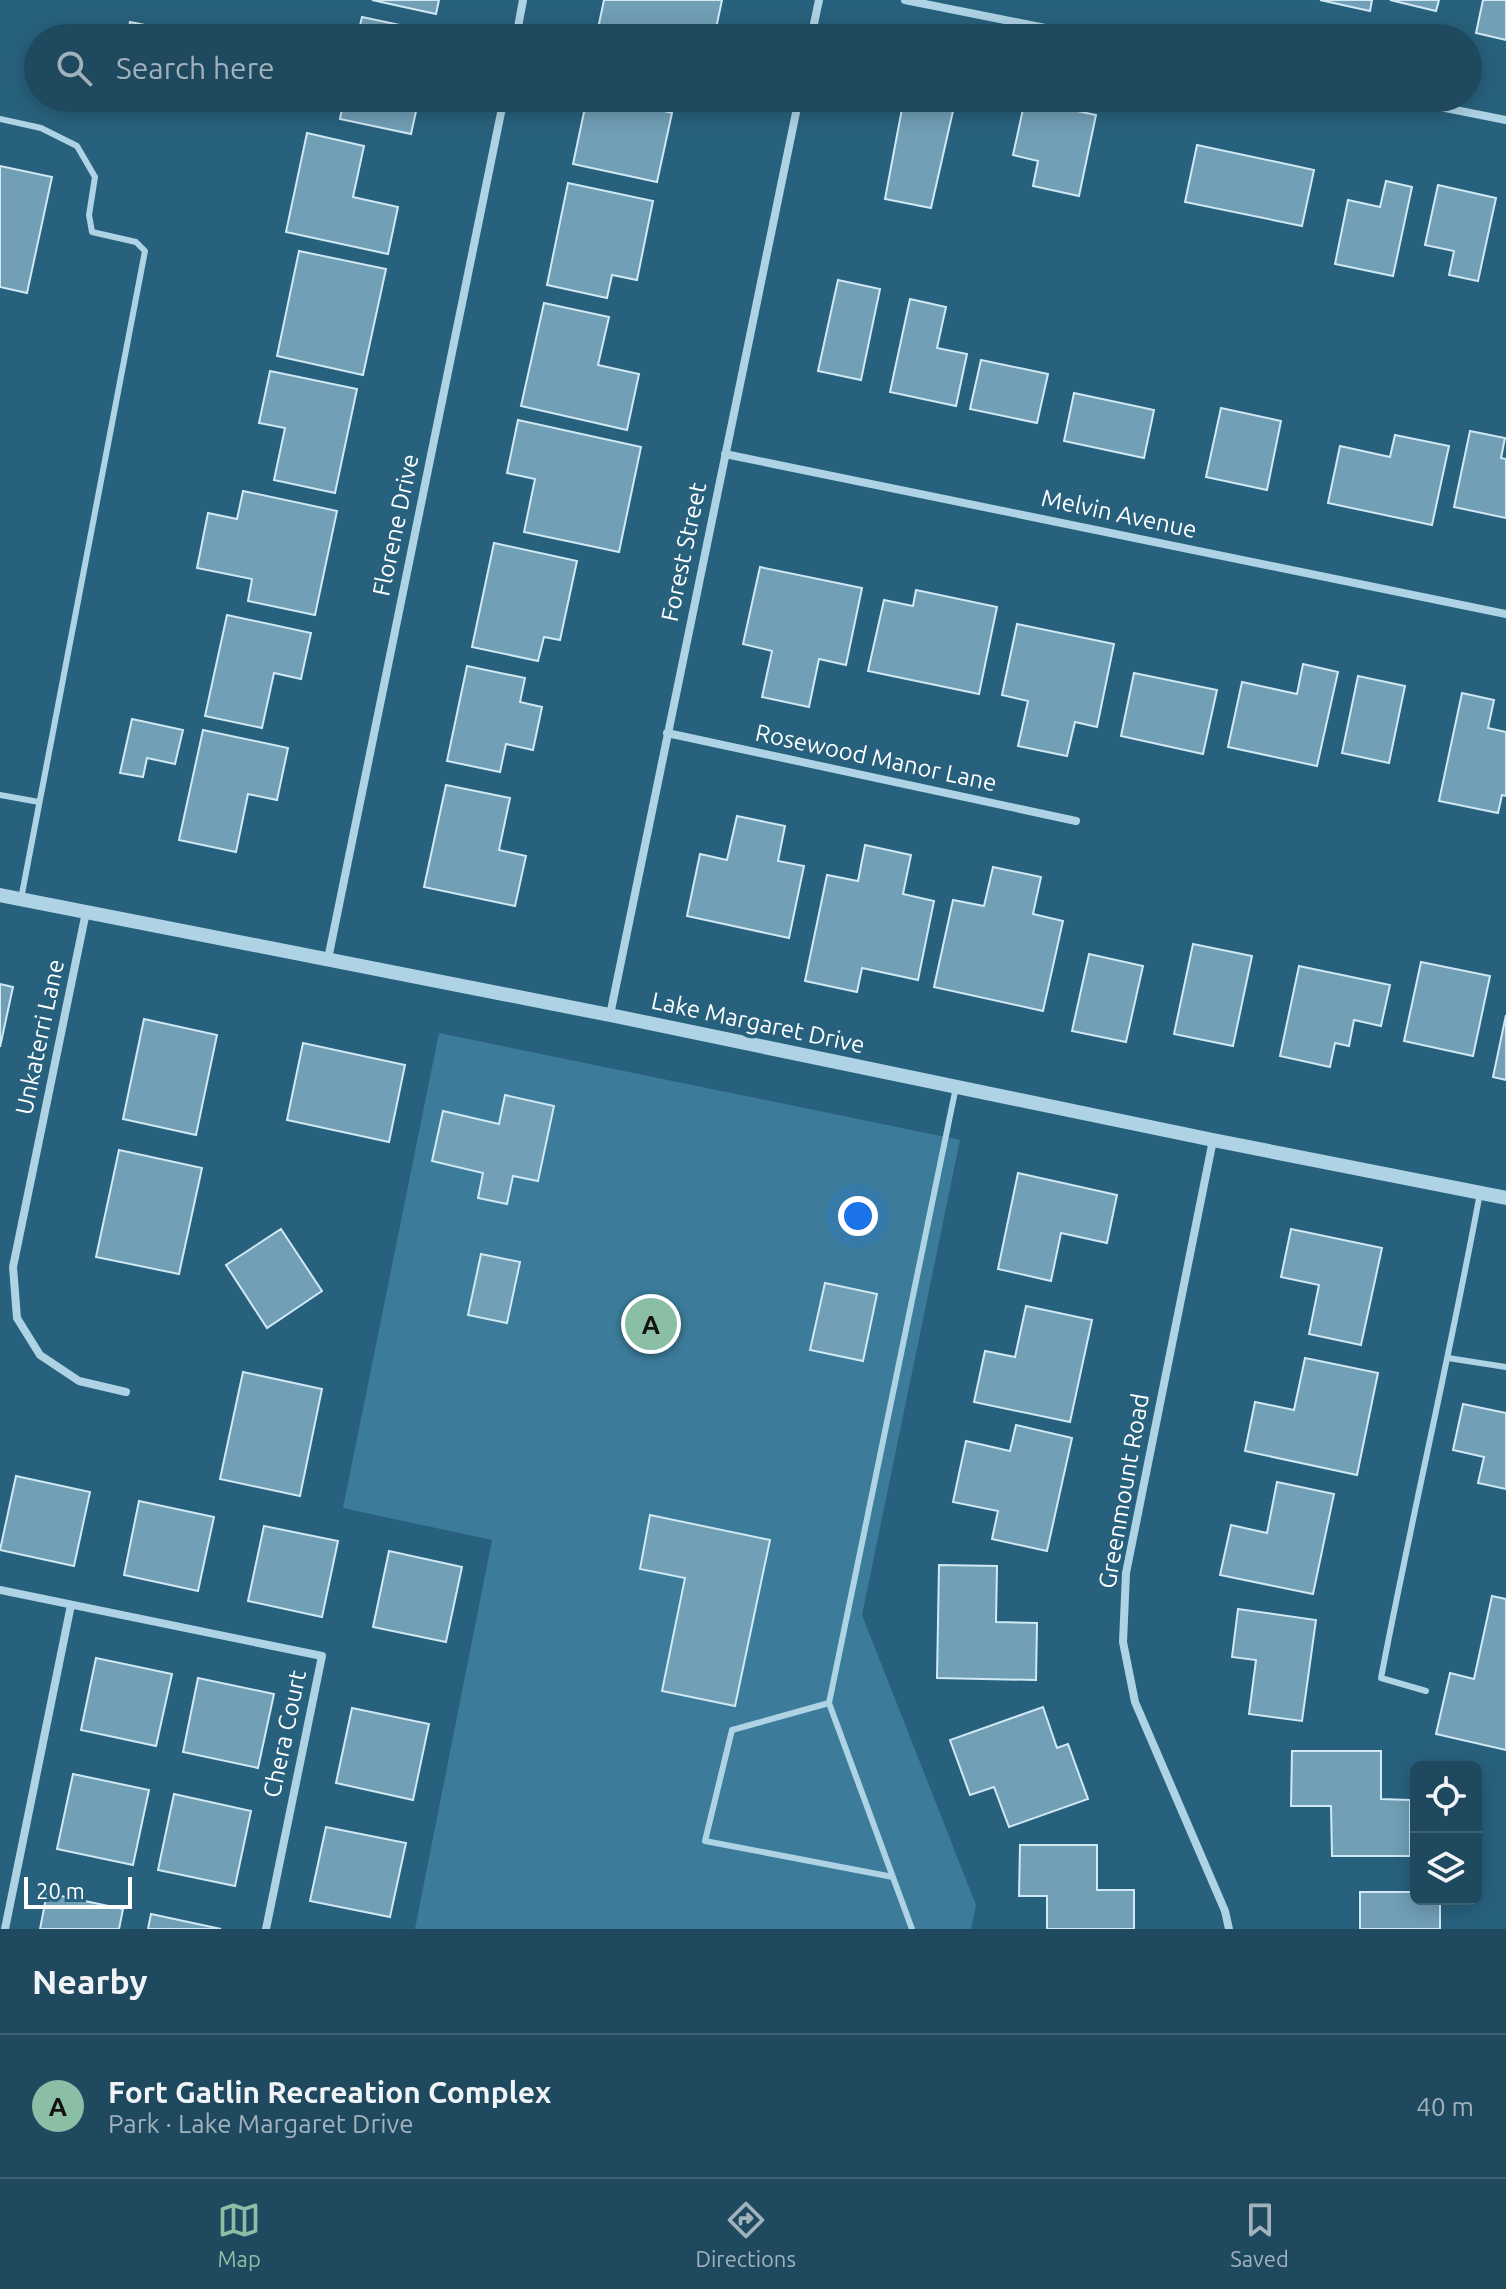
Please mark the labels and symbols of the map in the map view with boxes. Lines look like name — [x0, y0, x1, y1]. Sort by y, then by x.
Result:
street label: Florene Drive — [367, 451, 424, 598]
street label: Forest Street — [656, 479, 712, 624]
street label: Melvin Avenue — [1039, 484, 1199, 543]
street label: Rosewood Manor Lane — [753, 719, 999, 796]
street label: Unkaterri Lane — [10, 957, 69, 1117]
street label: Lake Margaret Drive — [649, 987, 867, 1058]
your location — [838, 1196, 878, 1236]
pin: A — [625, 1294, 677, 1354]
street label: Greenmount Road — [1093, 1391, 1154, 1591]
street label: Chera Court — [258, 1667, 311, 1800]
scale bar — [24, 1873, 132, 1909]

